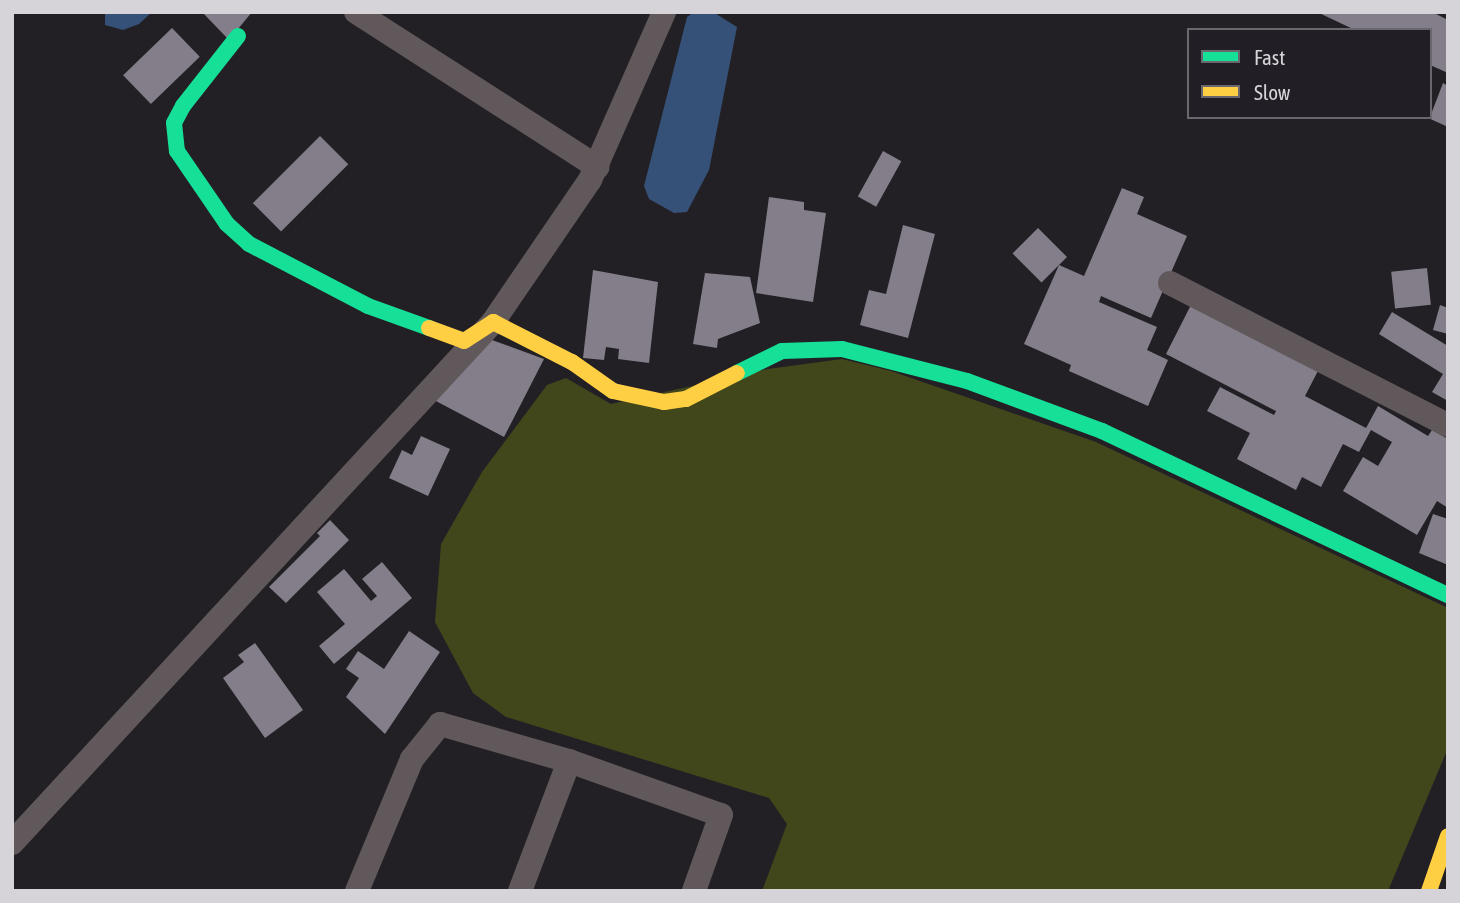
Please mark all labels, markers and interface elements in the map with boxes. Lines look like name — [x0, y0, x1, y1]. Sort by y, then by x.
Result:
legend — [1187, 28, 1432, 119]
text: Fast — [1254, 45, 1285, 69]
text: Slow — [1254, 80, 1290, 104]

